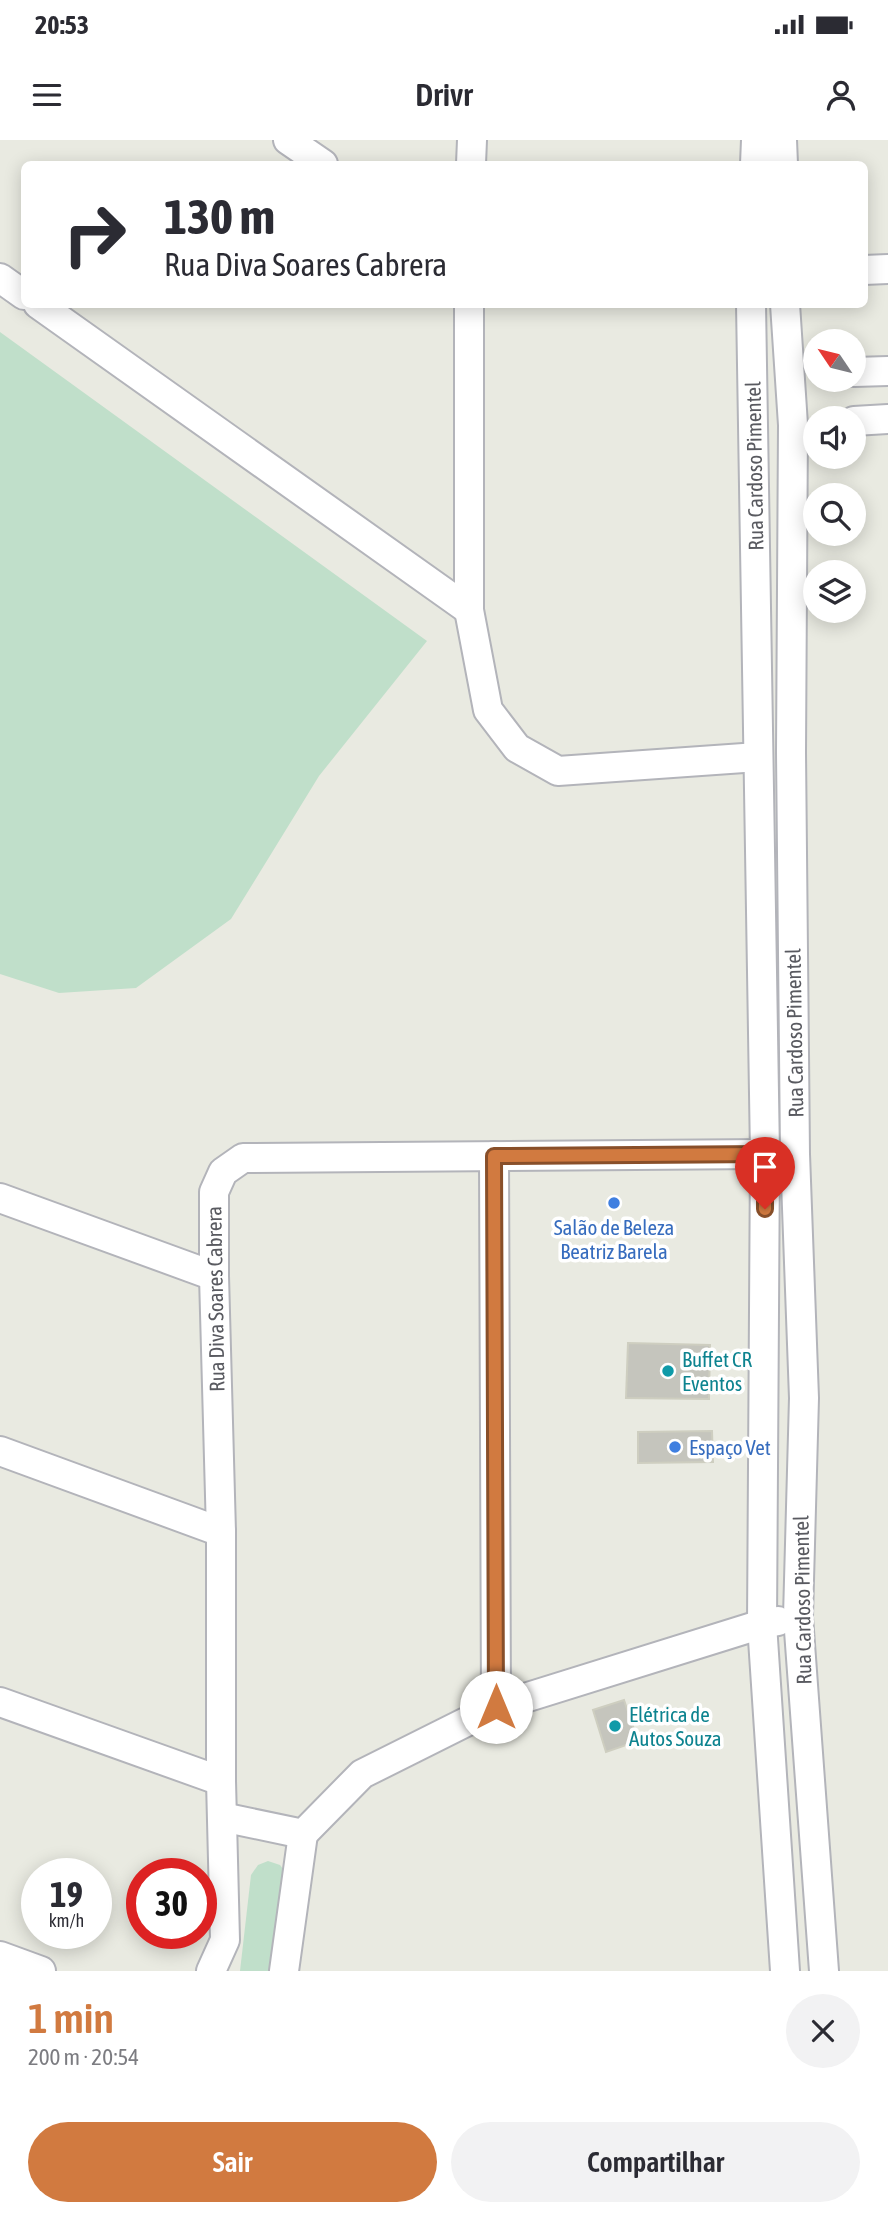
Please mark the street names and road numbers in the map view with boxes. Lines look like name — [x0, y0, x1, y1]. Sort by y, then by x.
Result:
street label: Rua Cardoso Pimentel — [741, 381, 767, 551]
street label: Rua Cardoso Pimentel — [781, 948, 807, 1118]
street label: Rua Diva Soares Cabrera — [201, 1206, 229, 1392]
street label: Rua Cardoso Pimentel — [789, 1515, 815, 1685]

